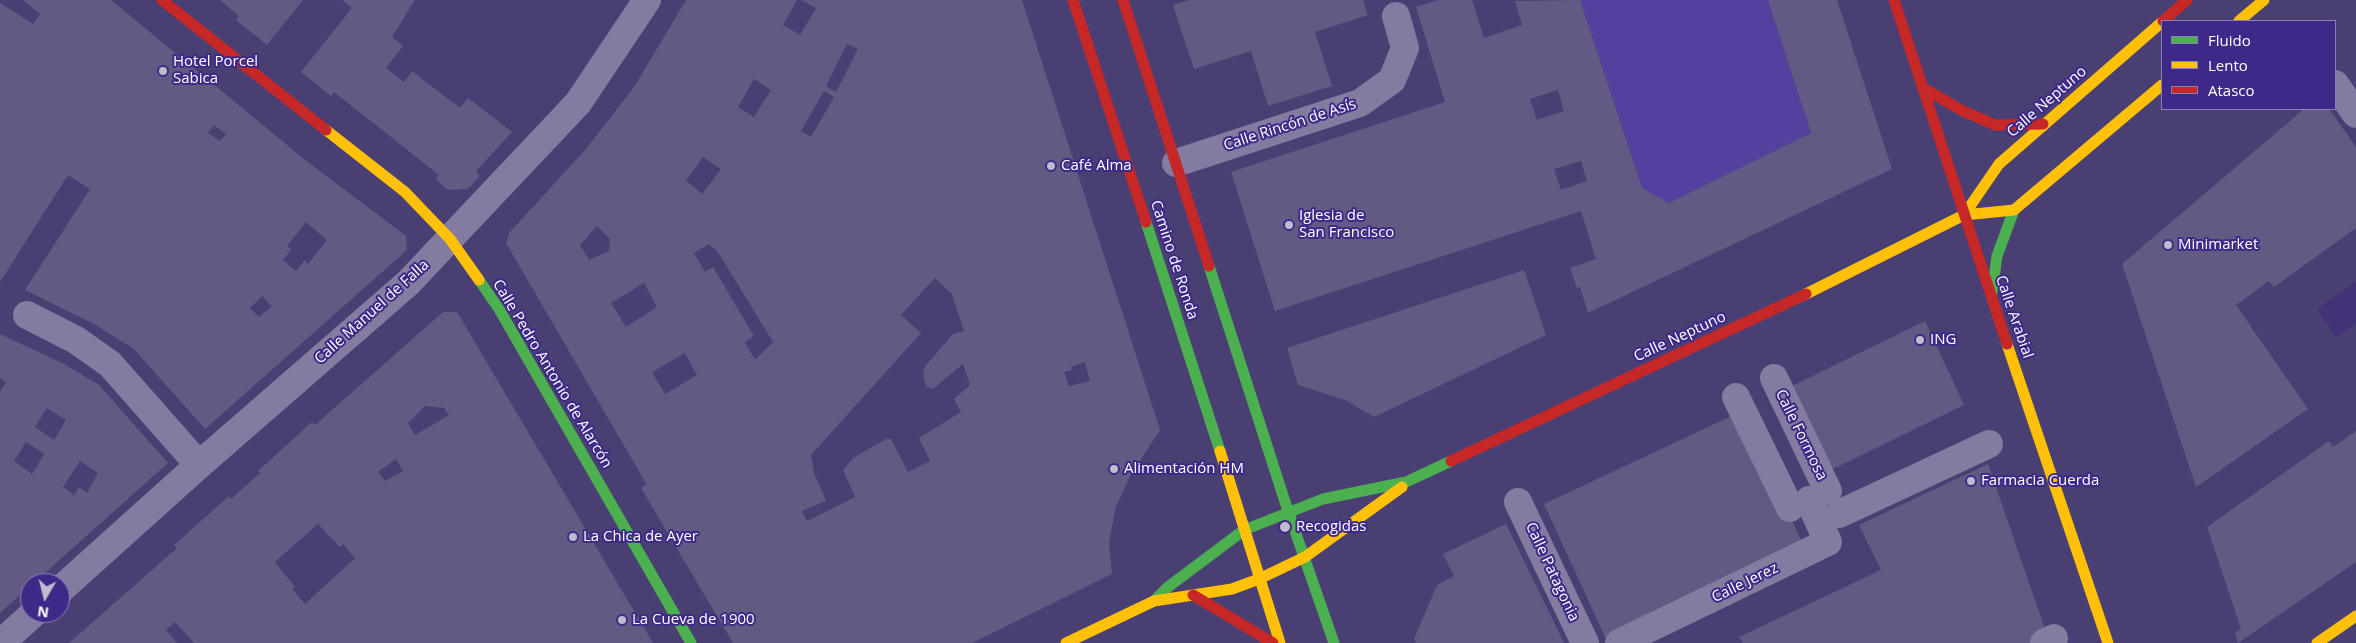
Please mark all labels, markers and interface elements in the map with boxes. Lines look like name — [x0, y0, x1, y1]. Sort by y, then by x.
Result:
legend — [2161, 20, 2336, 110]
text: Fluido — [2208, 30, 2251, 50]
place label: Hotel Porcel Sabica — [173, 53, 258, 88]
text: Lento — [2208, 55, 2248, 75]
street label: Calle Neptuno — [2004, 63, 2090, 141]
marker: Hotel Porcel Sabica — [157, 65, 169, 77]
text: Atasco — [2208, 80, 2255, 100]
street label: Calle Rincón de Asís — [1221, 95, 1359, 155]
place label: Café Alma — [1061, 157, 1132, 175]
marker: Café Alma — [1045, 160, 1057, 172]
street label: Camino de Ronda — [1146, 198, 1202, 322]
place label: Iglesia de San Francisco — [1299, 207, 1394, 242]
marker: Iglesia de San Francisco — [1283, 219, 1295, 231]
place label: Minimarket — [2178, 236, 2258, 254]
marker: Minimarket — [2162, 239, 2174, 251]
street label: Calle Manuel de Falla — [311, 256, 433, 368]
street label: Calle Arabial — [1991, 273, 2037, 361]
street label: Calle Pedro Antonio de Alarcón — [488, 276, 616, 472]
street label: Calle Neptuno — [1631, 308, 1729, 366]
place label: ING — [1930, 331, 1956, 349]
marker: ING — [1914, 334, 1926, 346]
street label: Calle Formosa — [1771, 387, 1831, 483]
place label: Alimentación HM — [1124, 460, 1244, 478]
marker: Alimentación HM — [1108, 463, 1120, 475]
place label: Farmacia Cuerda — [1981, 472, 2099, 490]
marker: Farmacia Cuerda — [1965, 475, 1977, 487]
place label: Recogidas — [1296, 518, 1366, 536]
marker: Recogidas — [1278, 520, 1292, 534]
street label: Calle Patagonia — [1521, 520, 1583, 624]
place label: La Chica de Ayer — [583, 528, 698, 546]
marker: La Chica de Ayer — [567, 531, 579, 543]
street label: Calle Jerez — [1709, 559, 1781, 607]
north arrow — [20, 573, 70, 623]
text: N — [36, 602, 50, 623]
place label: La Cueva de 1900 — [632, 611, 755, 629]
marker: La Cueva de 1900 — [616, 614, 628, 626]

